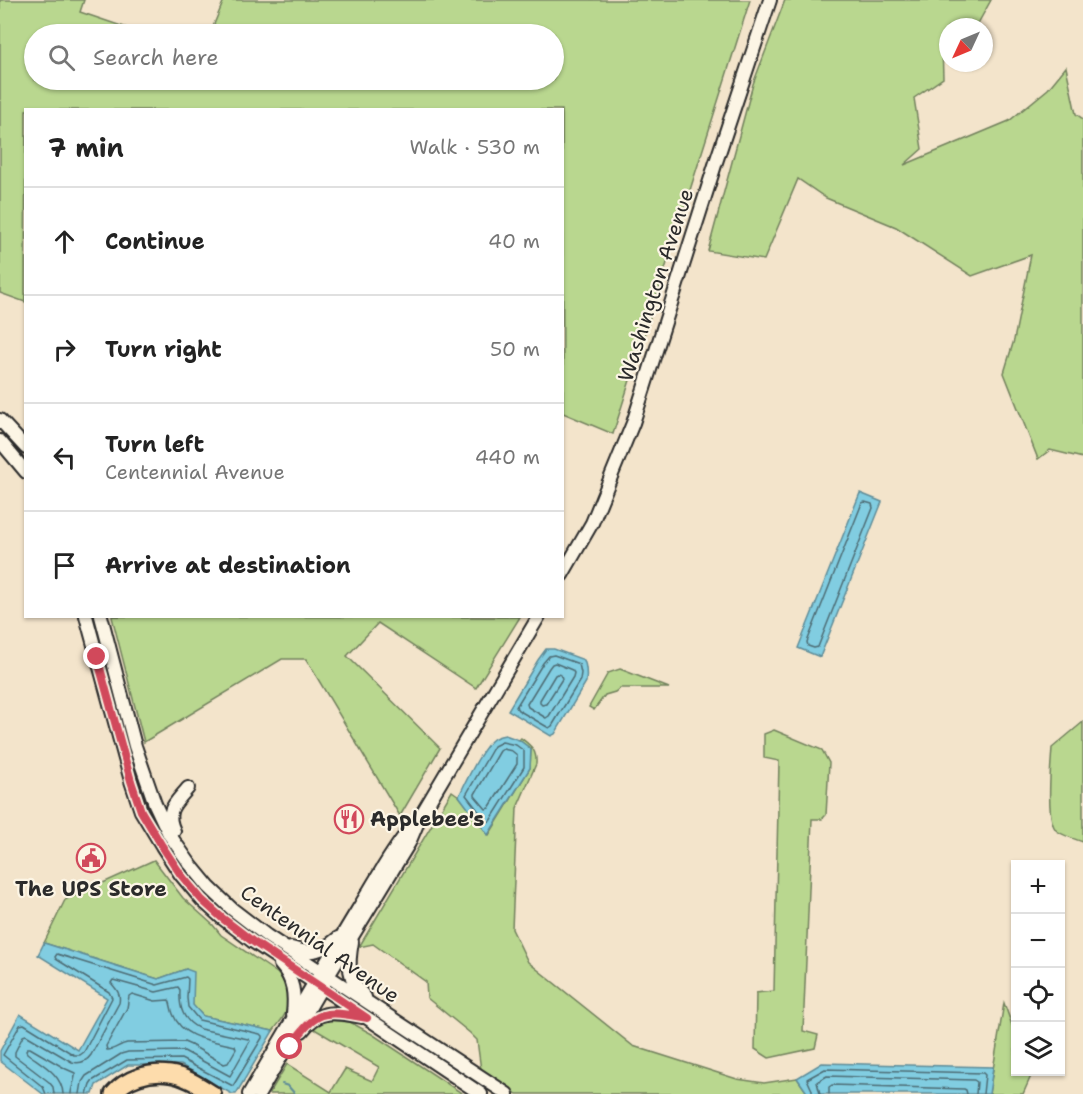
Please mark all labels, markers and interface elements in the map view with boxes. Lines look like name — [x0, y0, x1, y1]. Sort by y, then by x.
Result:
north arrow — [939, 18, 993, 72]
search box — [24, 24, 564, 90]
icon: search — [45, 41, 78, 74]
text: Search here — [93, 43, 219, 72]
text: 7 min — [48, 130, 124, 165]
text: Walk · 530 m — [409, 134, 540, 160]
street label: Washington Avenue — [612, 185, 700, 385]
icon: ahead — [48, 225, 81, 258]
text: Continue — [105, 227, 205, 256]
text: 40 m — [488, 228, 540, 254]
icon: right — [48, 333, 81, 366]
text: Turn right — [105, 335, 222, 364]
text: 50 m — [490, 336, 540, 362]
text: Turn left — [105, 430, 204, 459]
icon: left — [48, 441, 81, 474]
text: 440 m — [475, 444, 540, 470]
text: Centennial Avenue — [105, 459, 285, 485]
icon: arrive — [48, 549, 81, 582]
text: Arrive at destination — [105, 551, 351, 580]
route end — [83, 643, 109, 669]
restaurant icon: Applebee's — [333, 803, 365, 835]
place label: Applebee's — [370, 805, 484, 833]
public building icon: The UPS Store — [75, 842, 107, 874]
map controls — [1011, 860, 1065, 1076]
button: + — [1011, 860, 1065, 914]
place label: The UPS Store — [15, 875, 167, 903]
street label: Centennial Avenue — [235, 878, 405, 1010]
button: − — [1011, 914, 1065, 968]
button: locate — [1011, 968, 1065, 1022]
button: layers — [1011, 1022, 1065, 1076]
route start — [276, 1033, 302, 1059]

